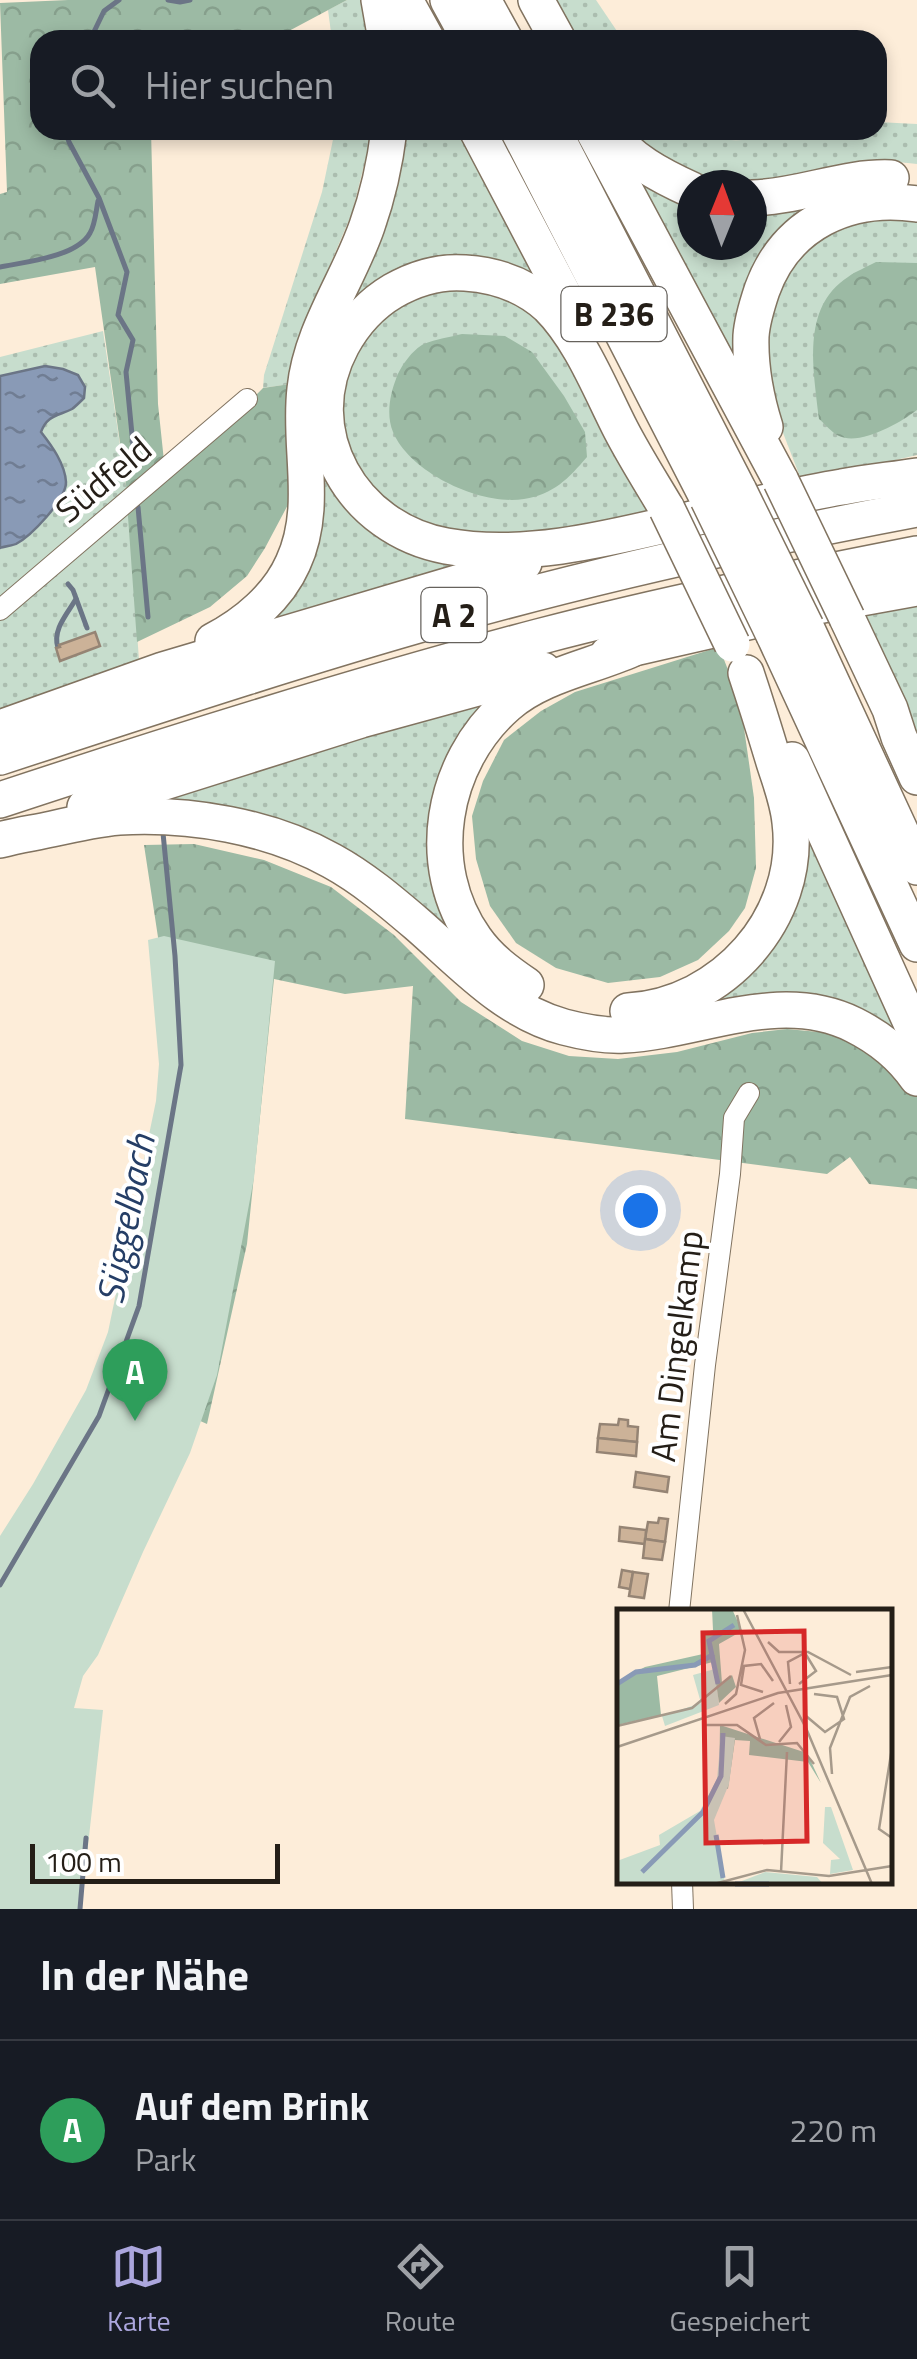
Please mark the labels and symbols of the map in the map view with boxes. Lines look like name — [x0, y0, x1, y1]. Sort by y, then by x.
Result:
north arrow — [677, 170, 767, 260]
road number: B 236 — [562, 287, 666, 341]
street label: Südfeld — [43, 422, 163, 536]
road number: A 2 — [422, 588, 486, 642]
water label: Süggelbach — [80, 1128, 170, 1309]
your location — [615, 1185, 666, 1236]
street label: Am Dingelkamp — [635, 1227, 717, 1465]
pin: A — [102, 1338, 168, 1421]
inset map — [617, 1609, 892, 1884]
scale bar — [30, 1839, 280, 1884]

